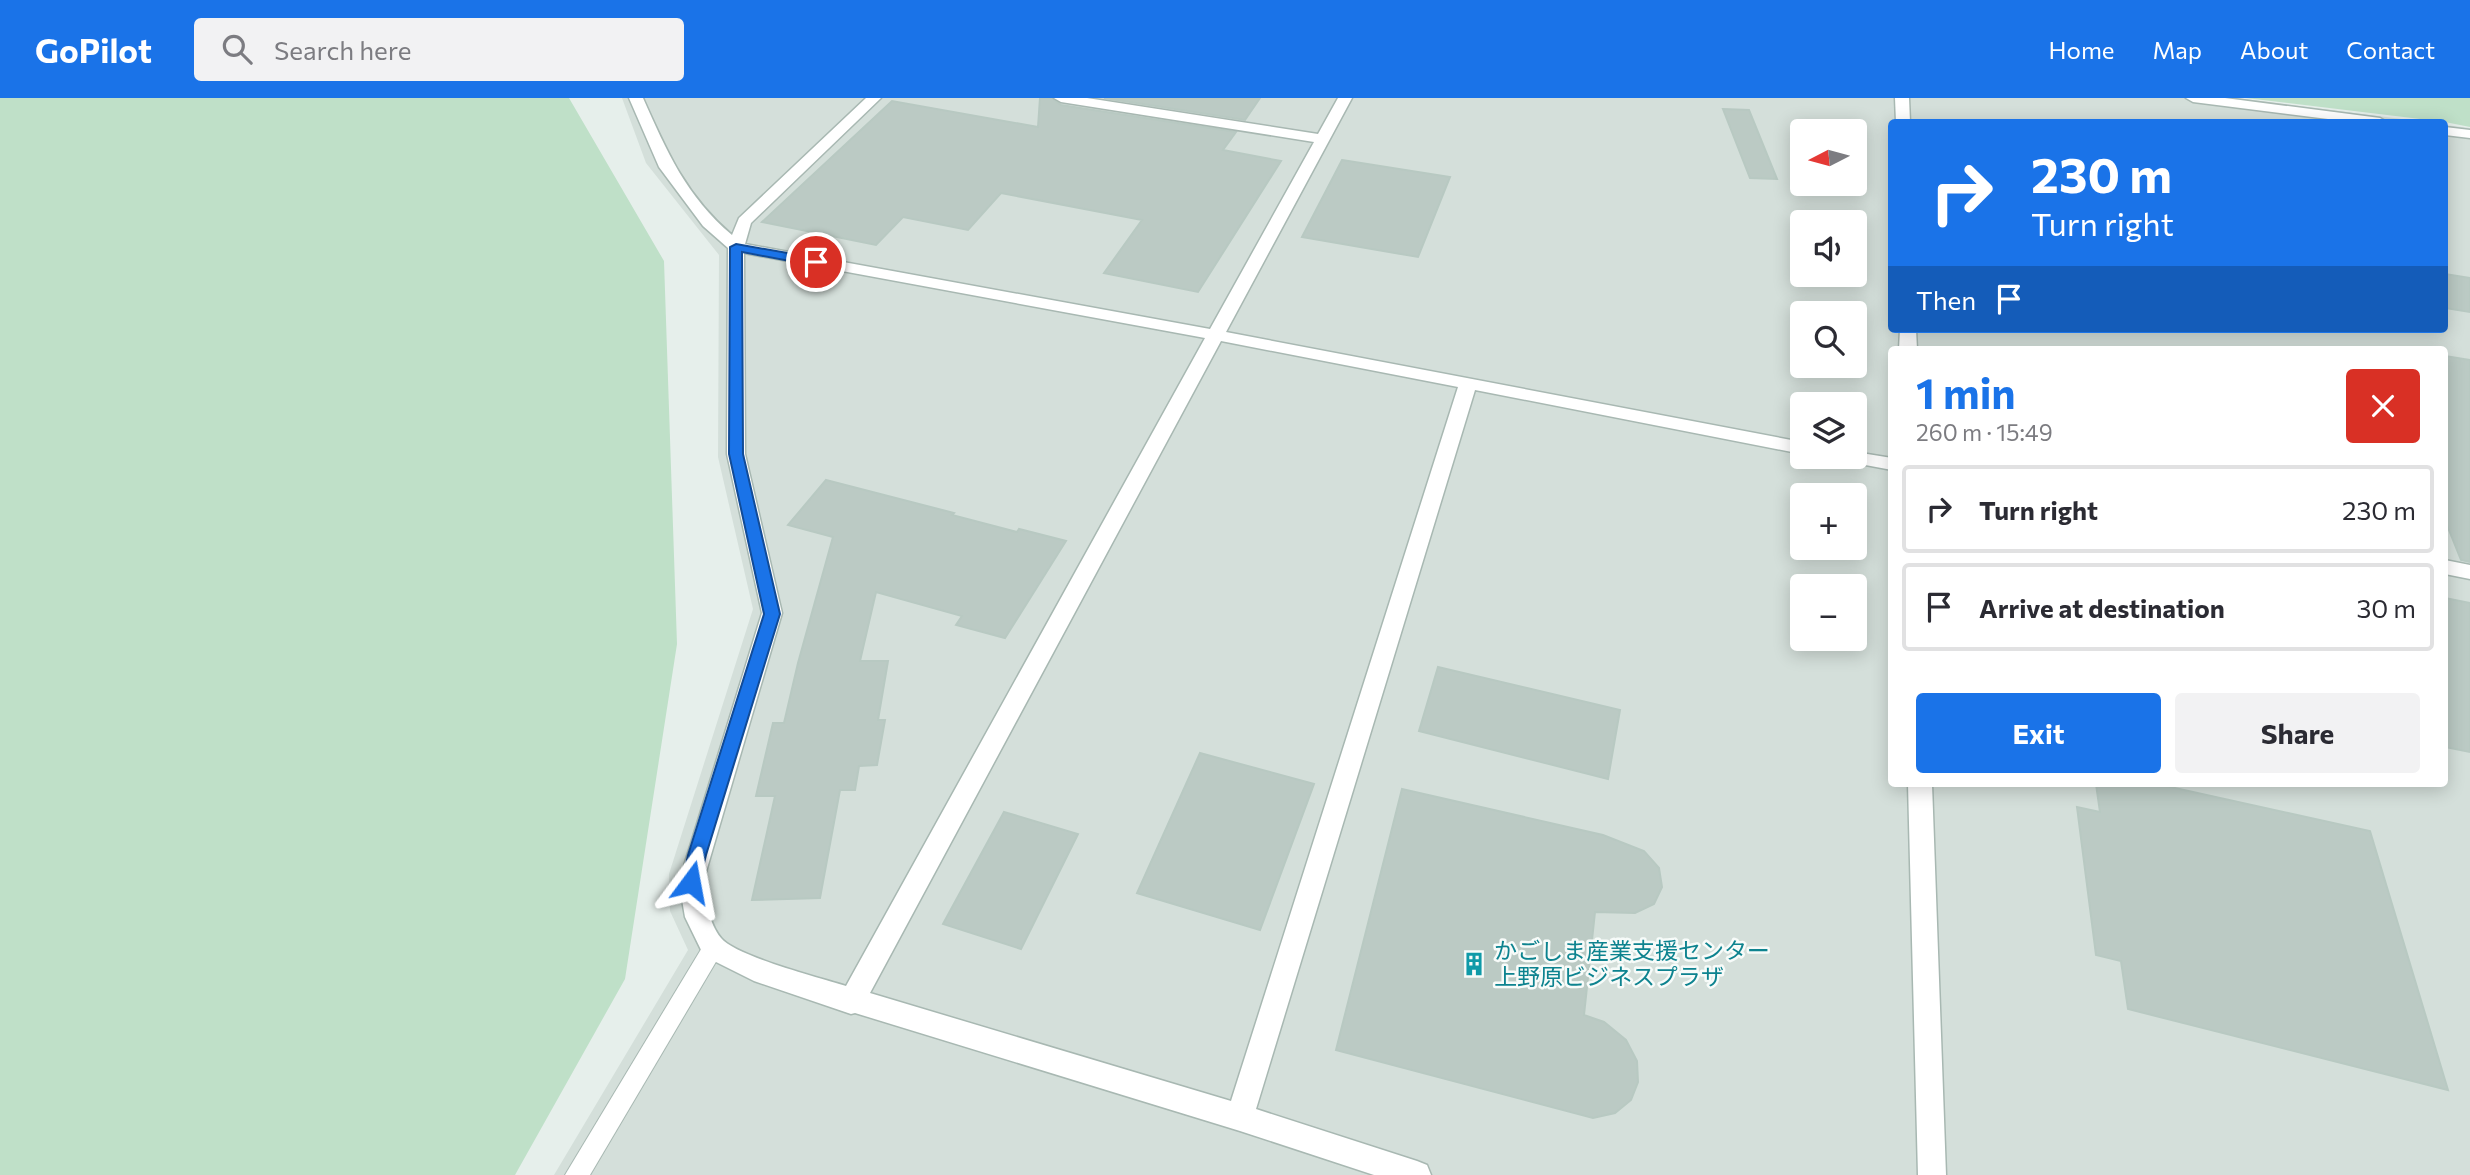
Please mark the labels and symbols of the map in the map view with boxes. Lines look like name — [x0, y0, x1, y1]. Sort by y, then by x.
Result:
north arrow — [1790, 119, 1867, 196]
pin — [786, 232, 846, 292]
position arrow — [654, 845, 728, 919]
place label: かごしま産業支援センター 上野原ビジネスプラザ — [1494, 936, 1770, 990]
building icon: かごしま産業支援センター 上野原ビジネスプラザ — [1460, 950, 1488, 978]

